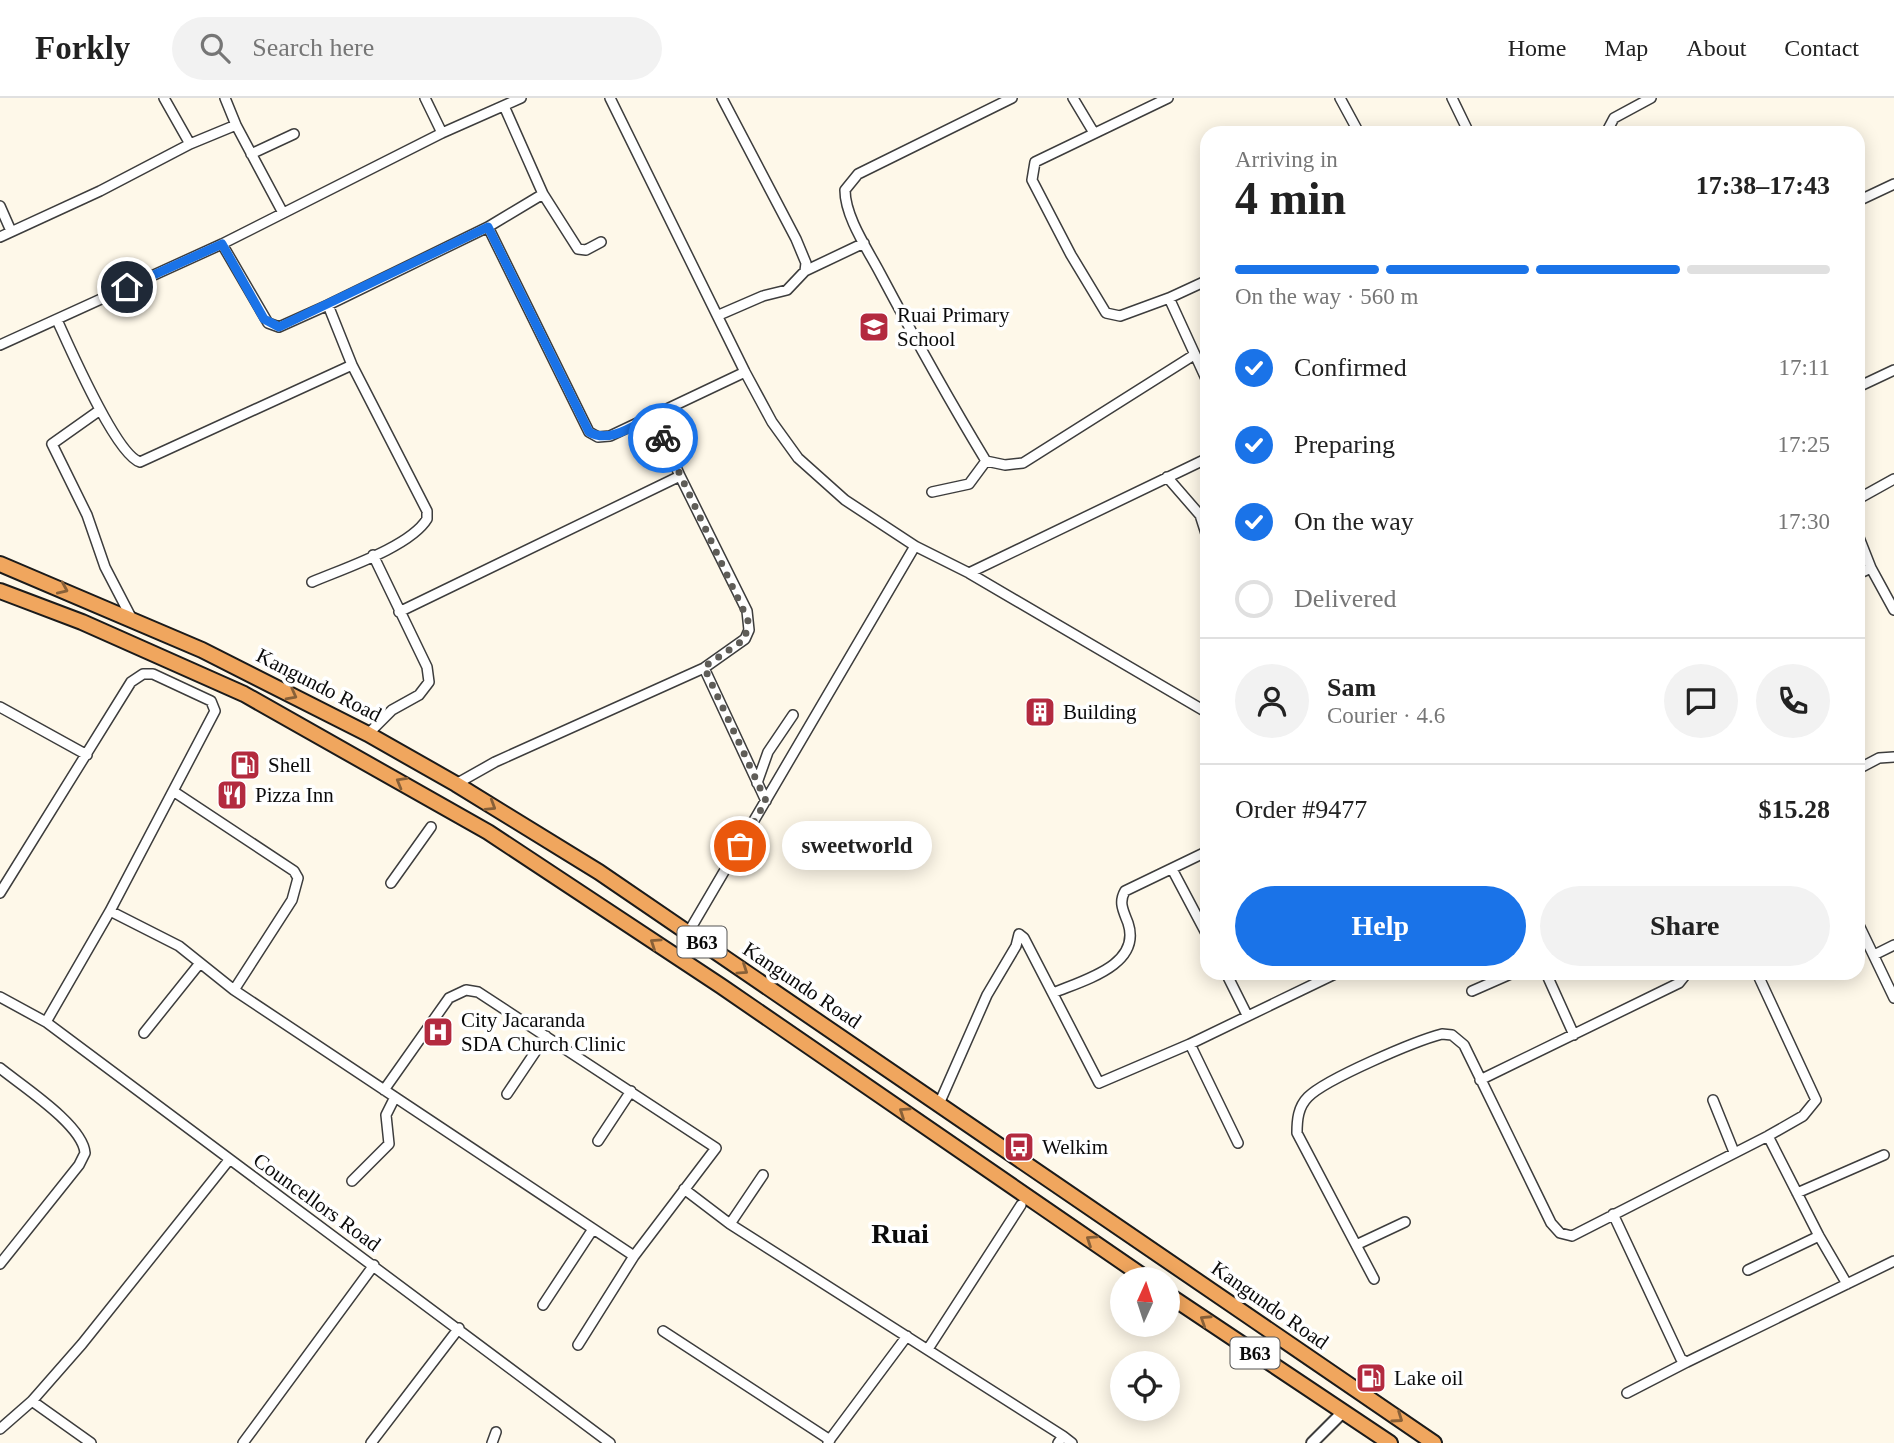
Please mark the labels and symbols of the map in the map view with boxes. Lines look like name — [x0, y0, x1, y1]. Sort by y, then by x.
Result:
pin — [97, 257, 157, 317]
place label: Ruai Primary School — [897, 303, 1010, 351]
school or university icon: Ruai Primary School — [857, 310, 891, 344]
courier — [628, 403, 698, 473]
one-way arrow — [56, 581, 69, 595]
street label: Kangundo Road — [252, 643, 386, 727]
one-way arrow — [285, 687, 297, 700]
building icon: Building — [1023, 695, 1057, 729]
place label: Building — [1063, 700, 1137, 724]
fuel station icon: Shell — [228, 748, 262, 782]
place label: Shell — [268, 753, 311, 777]
one-way arrow — [395, 777, 408, 790]
restaurant icon: Pizza Inn — [215, 778, 249, 812]
place label: Pizza Inn — [255, 783, 334, 807]
one-way arrow — [483, 797, 496, 810]
pin — [710, 816, 770, 876]
callout: sweetworld — [782, 822, 932, 870]
road number: B63 — [678, 926, 726, 958]
street label: Kangundo Road — [738, 937, 866, 1034]
one-way arrow — [650, 939, 663, 951]
one-way arrow — [735, 962, 748, 974]
place label: City Jacaranda SDA Church Clinic — [461, 1008, 626, 1056]
hospital icon: City Jacaranda SDA Church Clinic — [421, 1015, 455, 1049]
one-way arrow — [899, 1108, 912, 1120]
bus stop icon: Welkim — [1002, 1130, 1036, 1164]
place label: Welkim — [1042, 1135, 1108, 1159]
street label: Councellors Road — [249, 1148, 386, 1256]
district label: Ruai — [871, 1218, 929, 1249]
one-way arrow — [1086, 1236, 1099, 1249]
street label: Kangundo Road — [1207, 1256, 1333, 1354]
north arrow — [1110, 1267, 1180, 1337]
one-way arrow — [1200, 1315, 1213, 1328]
road number: B63 — [1230, 1338, 1280, 1368]
fuel station icon: Lake oil — [1354, 1361, 1388, 1395]
place label: Lake oil — [1394, 1366, 1464, 1390]
one-way arrow — [1390, 1410, 1403, 1422]

